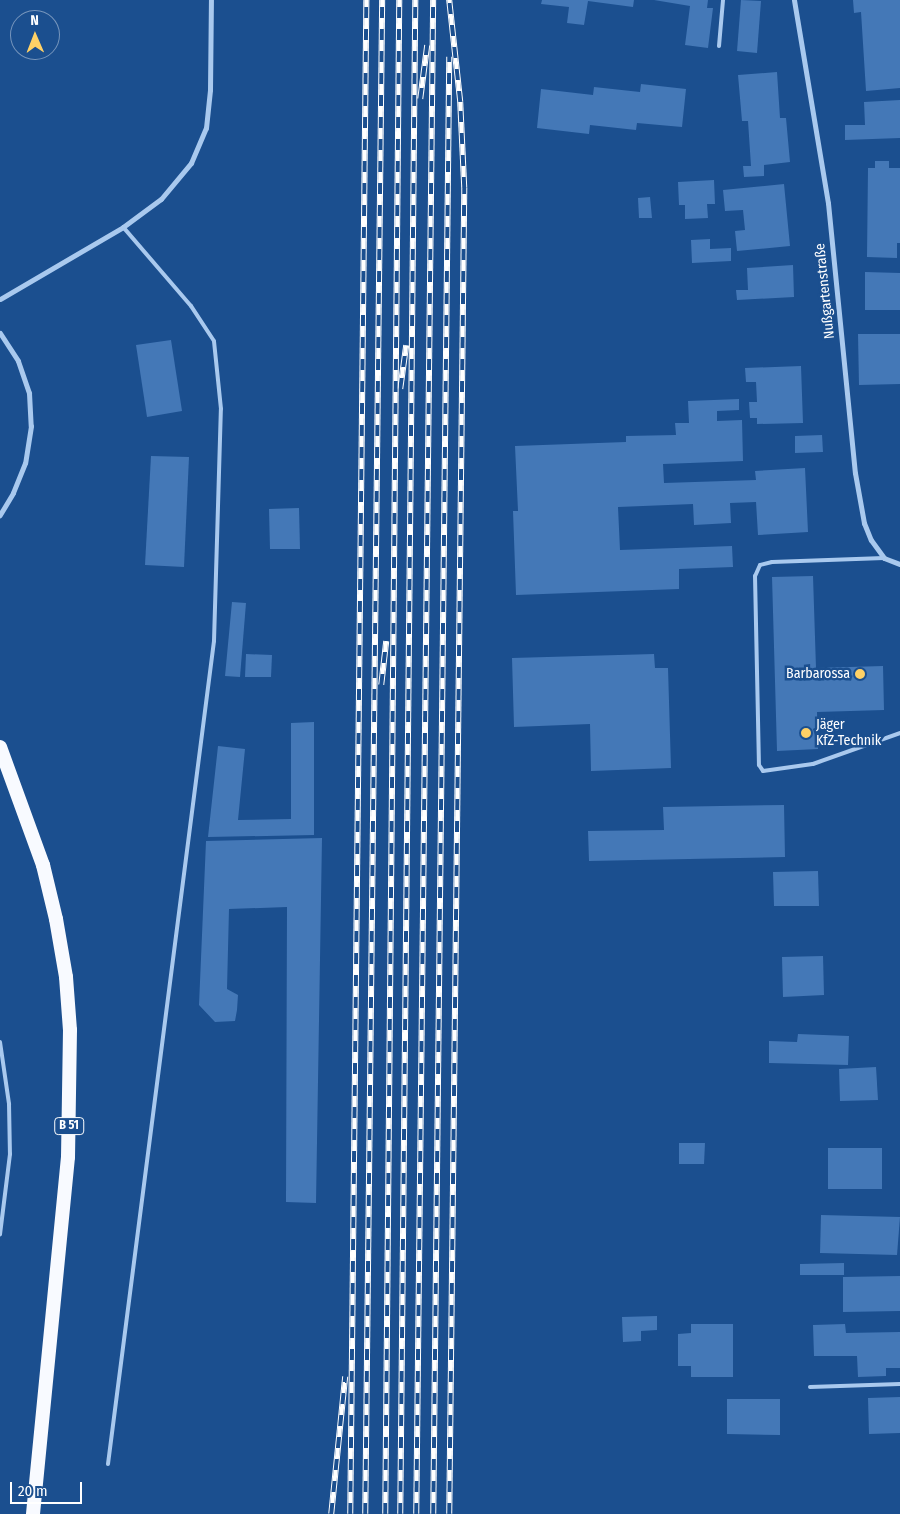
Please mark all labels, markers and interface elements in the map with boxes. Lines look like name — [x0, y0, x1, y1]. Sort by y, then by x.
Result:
north arrow — [10, 10, 60, 60]
text: N — [30, 12, 39, 29]
street label: Nußgartenstraße — [812, 242, 838, 340]
place label: Barbarossa — [786, 666, 850, 682]
marker: Barbarossa — [854, 668, 866, 680]
place label: Jäger KfZ-Technik — [816, 717, 881, 750]
marker: Jäger KfZ-Technik — [800, 727, 812, 739]
road number: B 51 — [54, 1116, 84, 1136]
scale bar — [12, 1472, 85, 1504]
text: 20 m — [18, 1482, 48, 1500]

